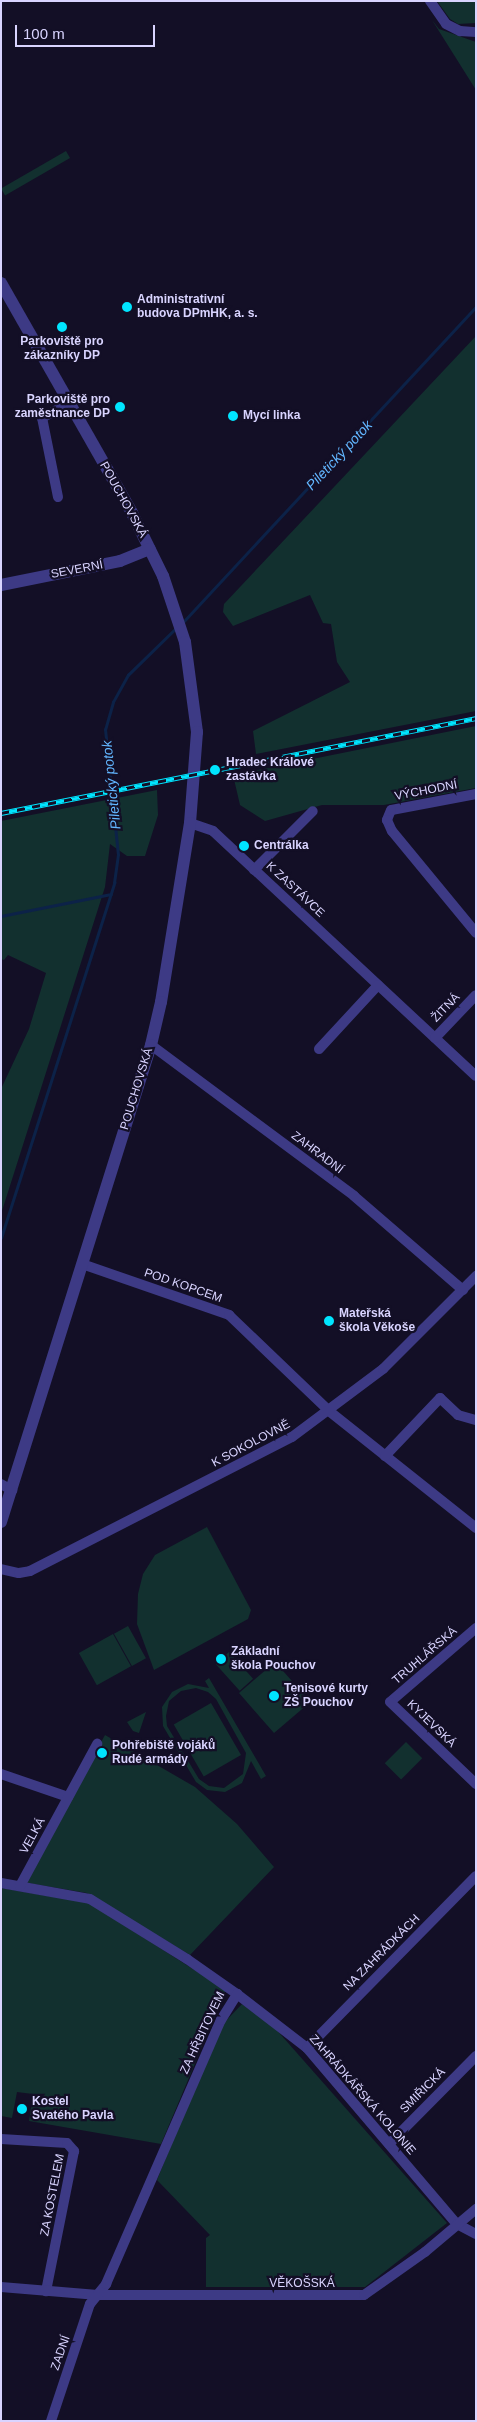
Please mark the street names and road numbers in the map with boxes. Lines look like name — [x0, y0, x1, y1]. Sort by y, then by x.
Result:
street label: POUCHOVSKÁ — [96, 459, 150, 541]
street label: SEVERNÍ — [50, 558, 104, 582]
street label: VÝCHODNÍ — [394, 778, 458, 804]
street label: K ZASTÁVCE — [263, 859, 327, 921]
street label: ŽITNÁ — [429, 991, 463, 1025]
street label: POUCHOVSKÁ — [118, 1046, 156, 1132]
street label: ZAHRADNÍ — [288, 1129, 346, 1177]
street label: POD KOPCEM — [142, 1266, 224, 1306]
street label: K SOKOLOVNĚ — [209, 1417, 293, 1471]
street label: TRUHLÁŘSKÁ — [390, 1624, 460, 1688]
street label: KYJEVSKÁ — [404, 1697, 458, 1751]
street label: VELKÁ — [17, 1816, 49, 1856]
street label: NA ZAHRÁDKÁCH — [341, 1912, 423, 1994]
street label: ZA HŘBITOVEM — [178, 1989, 228, 2077]
street label: ZAHRÁDKÁŘSKÁ KOLONIE — [306, 2032, 418, 2158]
street label: SMIŘICKÁ — [397, 2065, 449, 2117]
street label: ZA KOSTELEM — [38, 2152, 68, 2238]
street label: VĚKOŠSKÁ — [269, 2277, 335, 2291]
street label: ZADNÍ — [48, 2334, 74, 2372]

